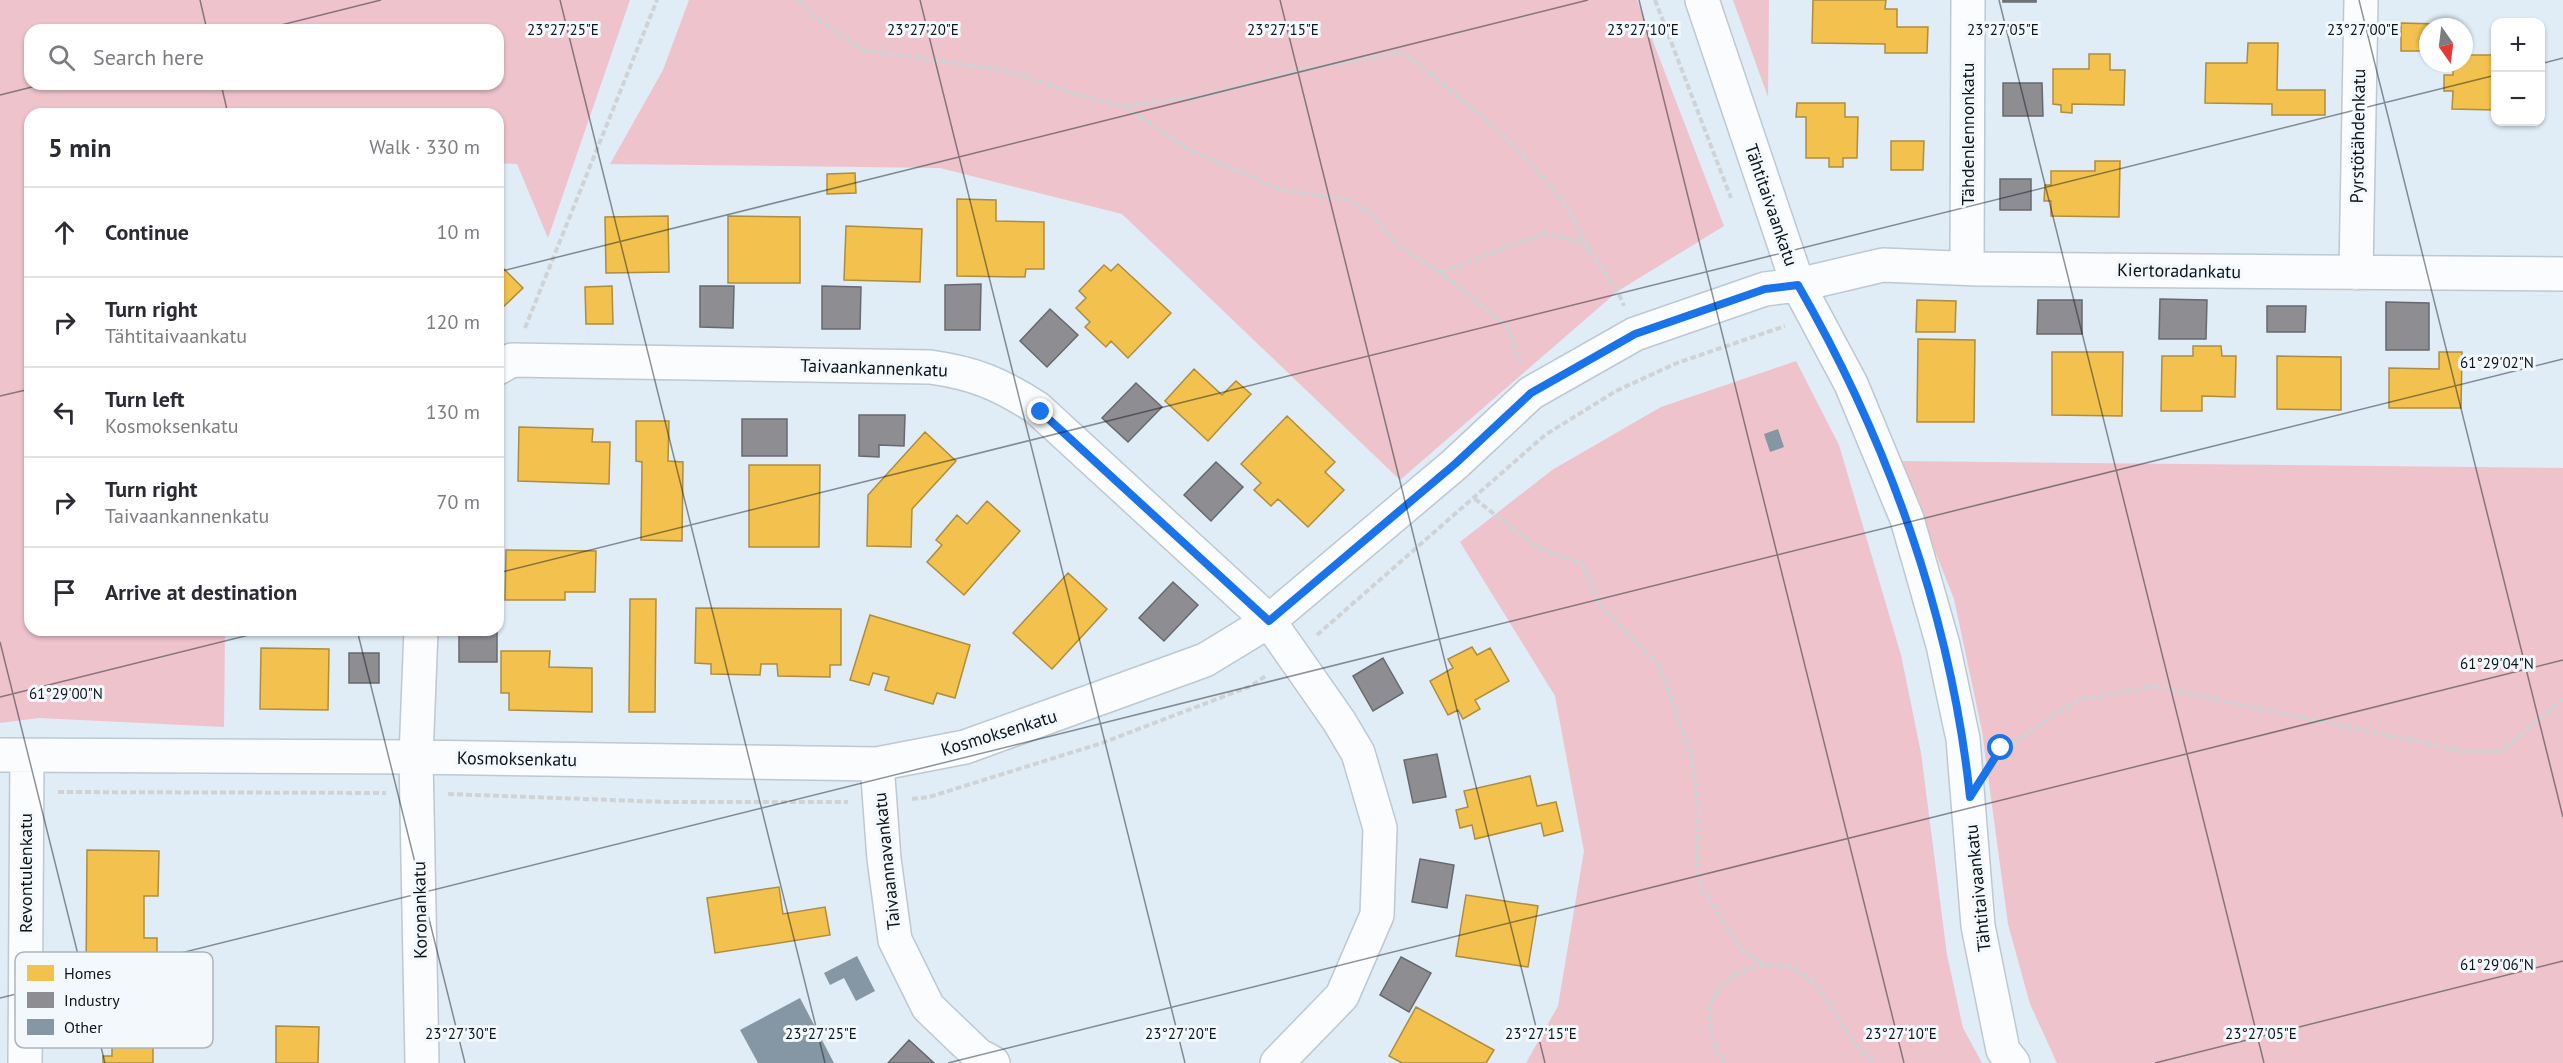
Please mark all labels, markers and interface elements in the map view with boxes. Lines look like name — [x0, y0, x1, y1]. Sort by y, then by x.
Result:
north arrow — [2419, 18, 2473, 72]
map controls — [2491, 18, 2545, 126]
button: + — [2491, 18, 2545, 72]
text: 23°27'25"E — [527, 20, 599, 39]
text: 23°27'20"E — [887, 20, 959, 39]
text: 23°27'15"E — [1247, 20, 1319, 39]
text: 23°27'10"E — [1607, 20, 1679, 39]
text: 23°27'05"E — [1967, 20, 2039, 39]
text: 23°27'00"E — [2327, 20, 2399, 39]
search box — [24, 24, 504, 90]
icon: search — [45, 41, 78, 74]
text: Search here — [93, 43, 204, 71]
street label: Tähdenlennonkatu — [1956, 63, 1979, 206]
street label: Pyrstötähdenkatu — [2345, 68, 2370, 203]
button: − — [2491, 72, 2545, 126]
text: 5 min — [48, 131, 111, 164]
text: Walk · 330 m — [369, 134, 480, 160]
street label: Tähtitaivaankatu — [1740, 141, 1803, 269]
icon: ahead — [48, 216, 81, 249]
text: Continue — [105, 218, 189, 246]
text: 10 m — [437, 219, 480, 245]
street label: Kiertoradankatu — [2117, 258, 2241, 283]
text: Turn right — [105, 295, 197, 323]
icon: right — [48, 306, 81, 339]
text: 120 m — [426, 309, 480, 335]
text: Tähtitaivaankatu — [105, 323, 247, 349]
street label: Taivaankannenkatu — [800, 353, 948, 382]
text: 61°29'02"N — [2460, 353, 2534, 372]
text: Turn left — [105, 385, 185, 413]
icon: left — [48, 396, 81, 429]
route end — [1027, 398, 1053, 424]
text: 130 m — [426, 399, 480, 425]
text: Kosmoksenkatu — [105, 413, 239, 439]
text: Turn right — [105, 475, 197, 503]
icon: right — [48, 486, 81, 519]
text: 70 m — [437, 489, 480, 515]
text: Taivaankannenkatu — [105, 503, 269, 529]
icon: arrive — [48, 576, 81, 609]
text: Arrive at destination — [105, 578, 297, 606]
text: 61°29'04"N — [2460, 654, 2534, 673]
text: 61°29'00"N — [29, 684, 103, 703]
street label: Kosmoksenkatu — [938, 704, 1060, 761]
route start — [1987, 734, 2013, 760]
street label: Kosmoksenkatu — [457, 746, 577, 771]
street label: Taivaannavankatu — [868, 791, 905, 931]
street label: Revontulenkatu — [14, 813, 37, 933]
street label: Tähtitaivaankatu — [1959, 823, 1996, 953]
street label: Koronankatu — [407, 861, 432, 959]
legend — [15, 952, 213, 1048]
text: 61°29'06"N — [2460, 955, 2534, 974]
text: Homes — [64, 963, 111, 983]
text: Industry — [64, 990, 120, 1010]
text: Other — [64, 1017, 103, 1037]
text: 23°27'30"E — [425, 1024, 497, 1043]
text: 23°27'25"E — [785, 1024, 857, 1043]
text: 23°27'20"E — [1145, 1024, 1217, 1043]
text: 23°27'15"E — [1505, 1024, 1577, 1043]
text: 23°27'10"E — [1865, 1024, 1937, 1043]
text: 23°27'05"E — [2225, 1024, 2297, 1043]

